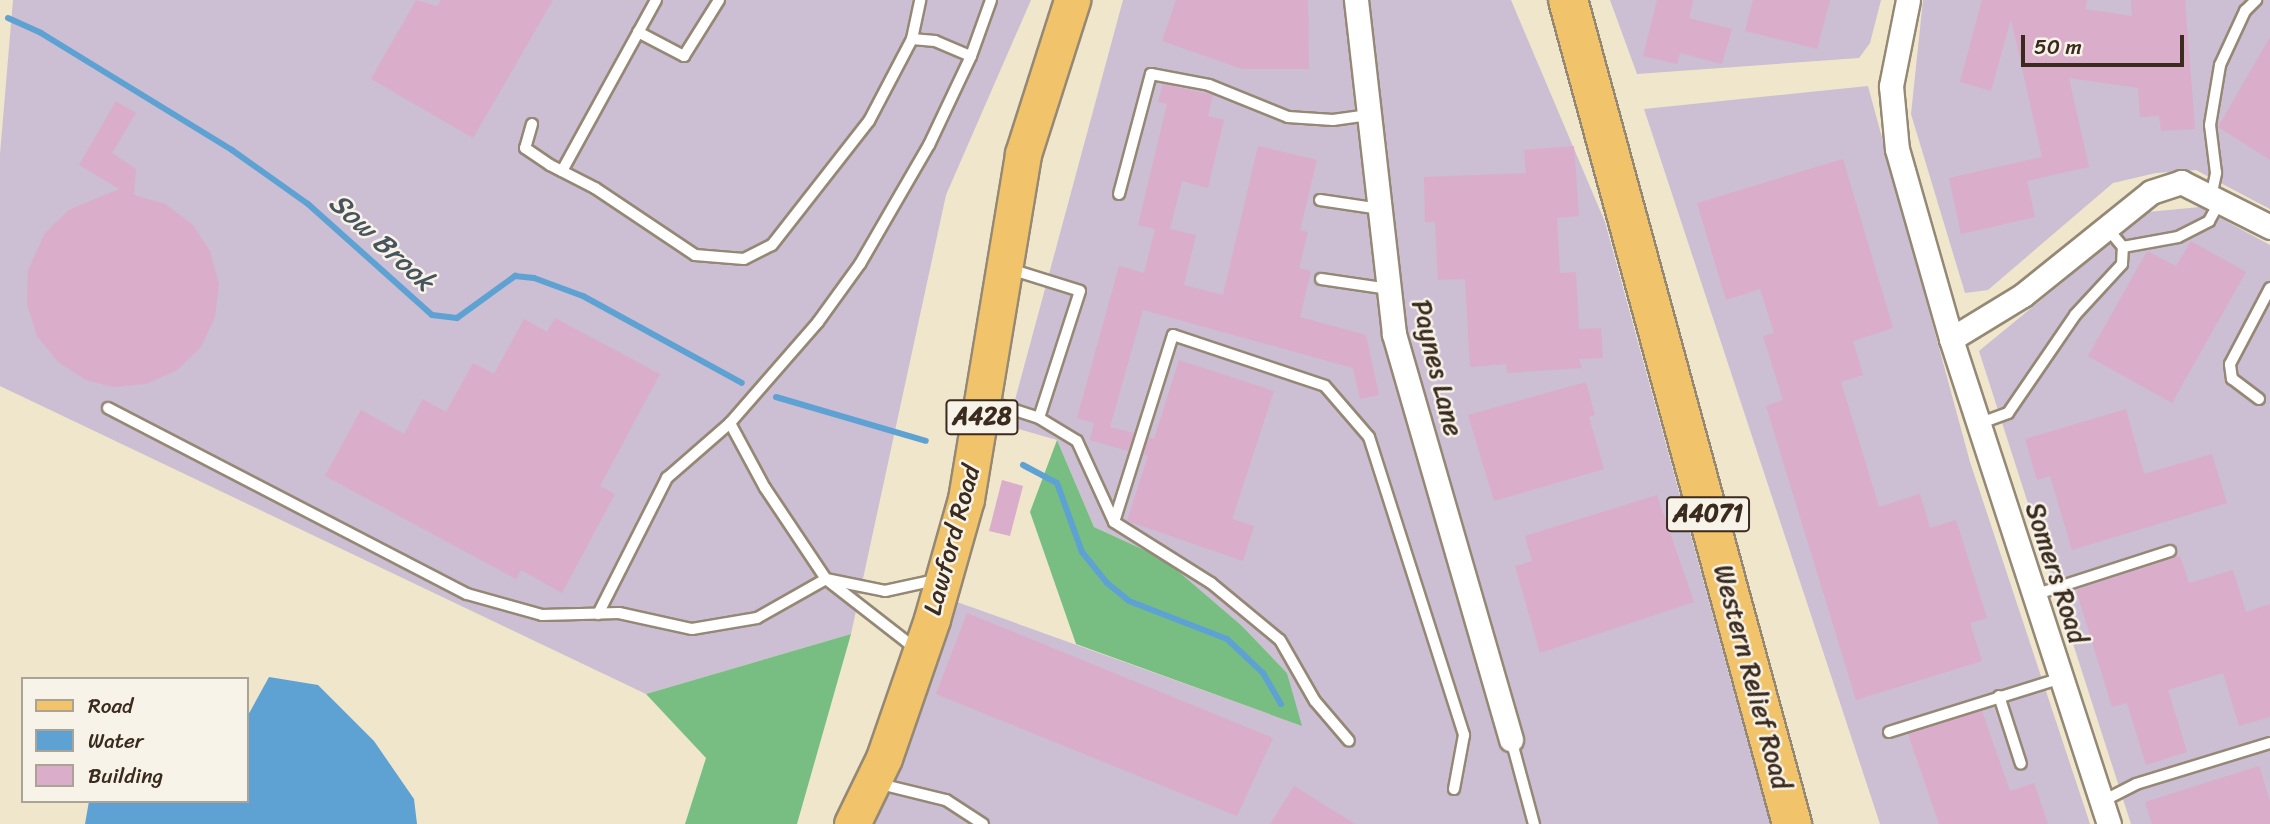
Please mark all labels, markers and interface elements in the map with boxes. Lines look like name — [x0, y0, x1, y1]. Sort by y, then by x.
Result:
scale bar — [2025, 21, 2188, 65]
text: 50 m — [2034, 28, 2082, 66]
water label: Sow Brook — [322, 186, 442, 298]
street label: Paynes Lane — [1405, 297, 1469, 439]
road number: A428 — [945, 396, 1019, 438]
street label: Lawford Road — [917, 461, 987, 619]
road number: A4071 — [1666, 494, 1750, 534]
street label: Somers Road — [2018, 498, 2094, 648]
street label: Western Relief Road — [1707, 561, 1797, 793]
legend — [21, 677, 248, 803]
text: Road — [88, 687, 133, 725]
text: Water — [88, 722, 143, 760]
text: Building — [88, 757, 163, 795]

